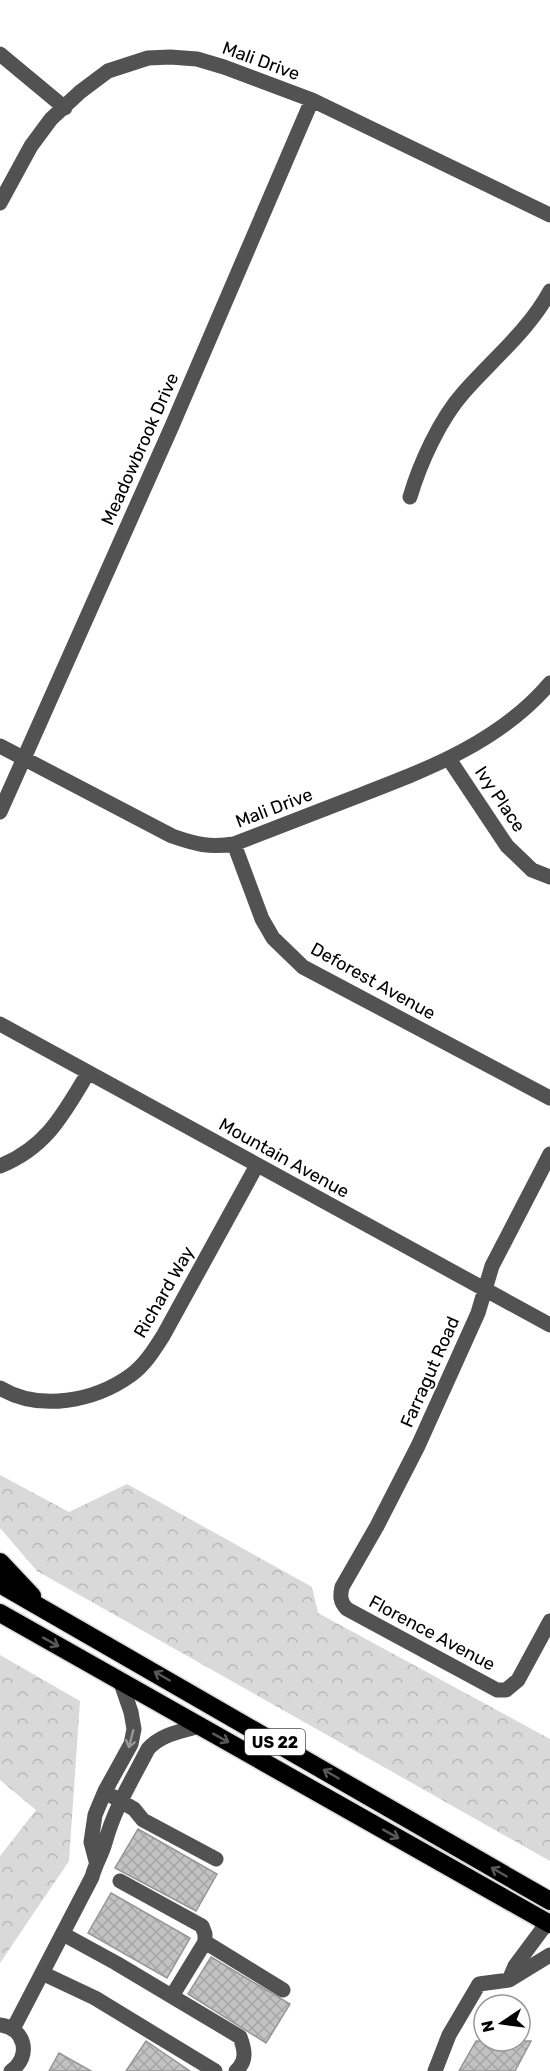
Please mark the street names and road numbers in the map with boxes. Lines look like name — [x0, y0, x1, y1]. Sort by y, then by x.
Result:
street label: Mali Drive — [219, 37, 303, 85]
street label: Meadowbrook Drive — [97, 369, 183, 529]
street label: Ivy Place — [470, 762, 530, 836]
street label: Mali Drive — [232, 783, 316, 833]
street label: Deforest Avenue — [307, 938, 439, 1024]
street label: Mountain Avenue — [215, 1113, 353, 1203]
street label: Richard Way — [129, 1242, 199, 1342]
street label: Farragut Road — [396, 1313, 464, 1431]
street label: Florence Avenue — [365, 1590, 499, 1676]
road number: US 22 — [245, 1729, 305, 1755]

